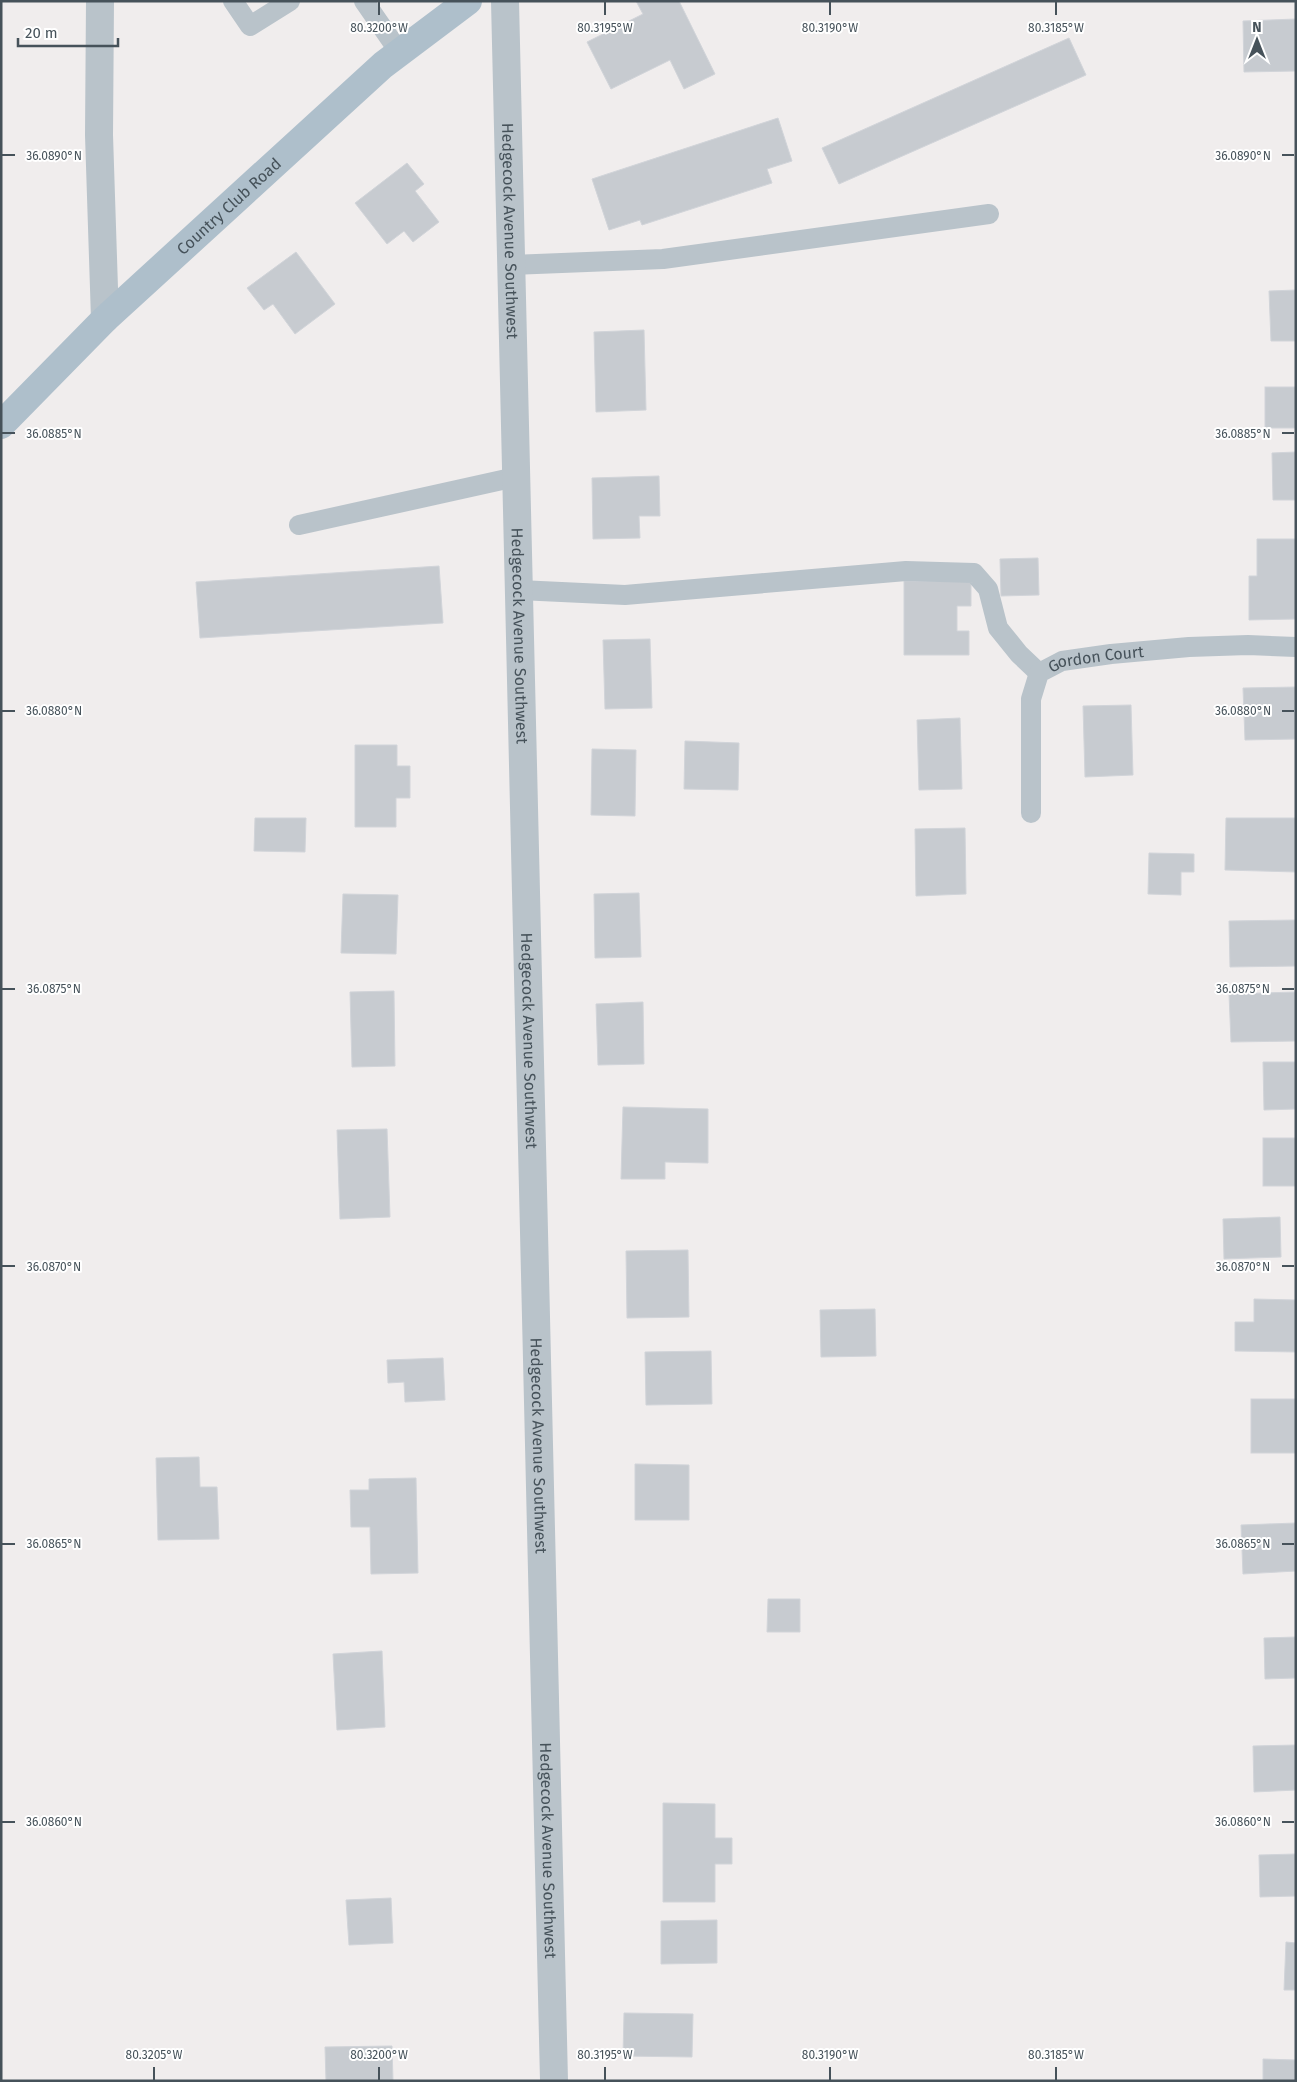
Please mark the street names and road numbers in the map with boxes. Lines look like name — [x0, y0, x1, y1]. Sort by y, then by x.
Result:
street label: Hedgecock Avenue Southwest — [498, 123, 522, 340]
street label: Country Club Road — [173, 154, 285, 259]
street label: Hedgecock Avenue Southwest — [507, 528, 532, 744]
street label: Gordon Court — [1045, 642, 1145, 677]
street label: Hedgecock Avenue Southwest — [517, 932, 541, 1149]
street label: Hedgecock Avenue Southwest — [526, 1337, 551, 1554]
street label: Hedgecock Avenue Southwest — [536, 1742, 560, 1959]

